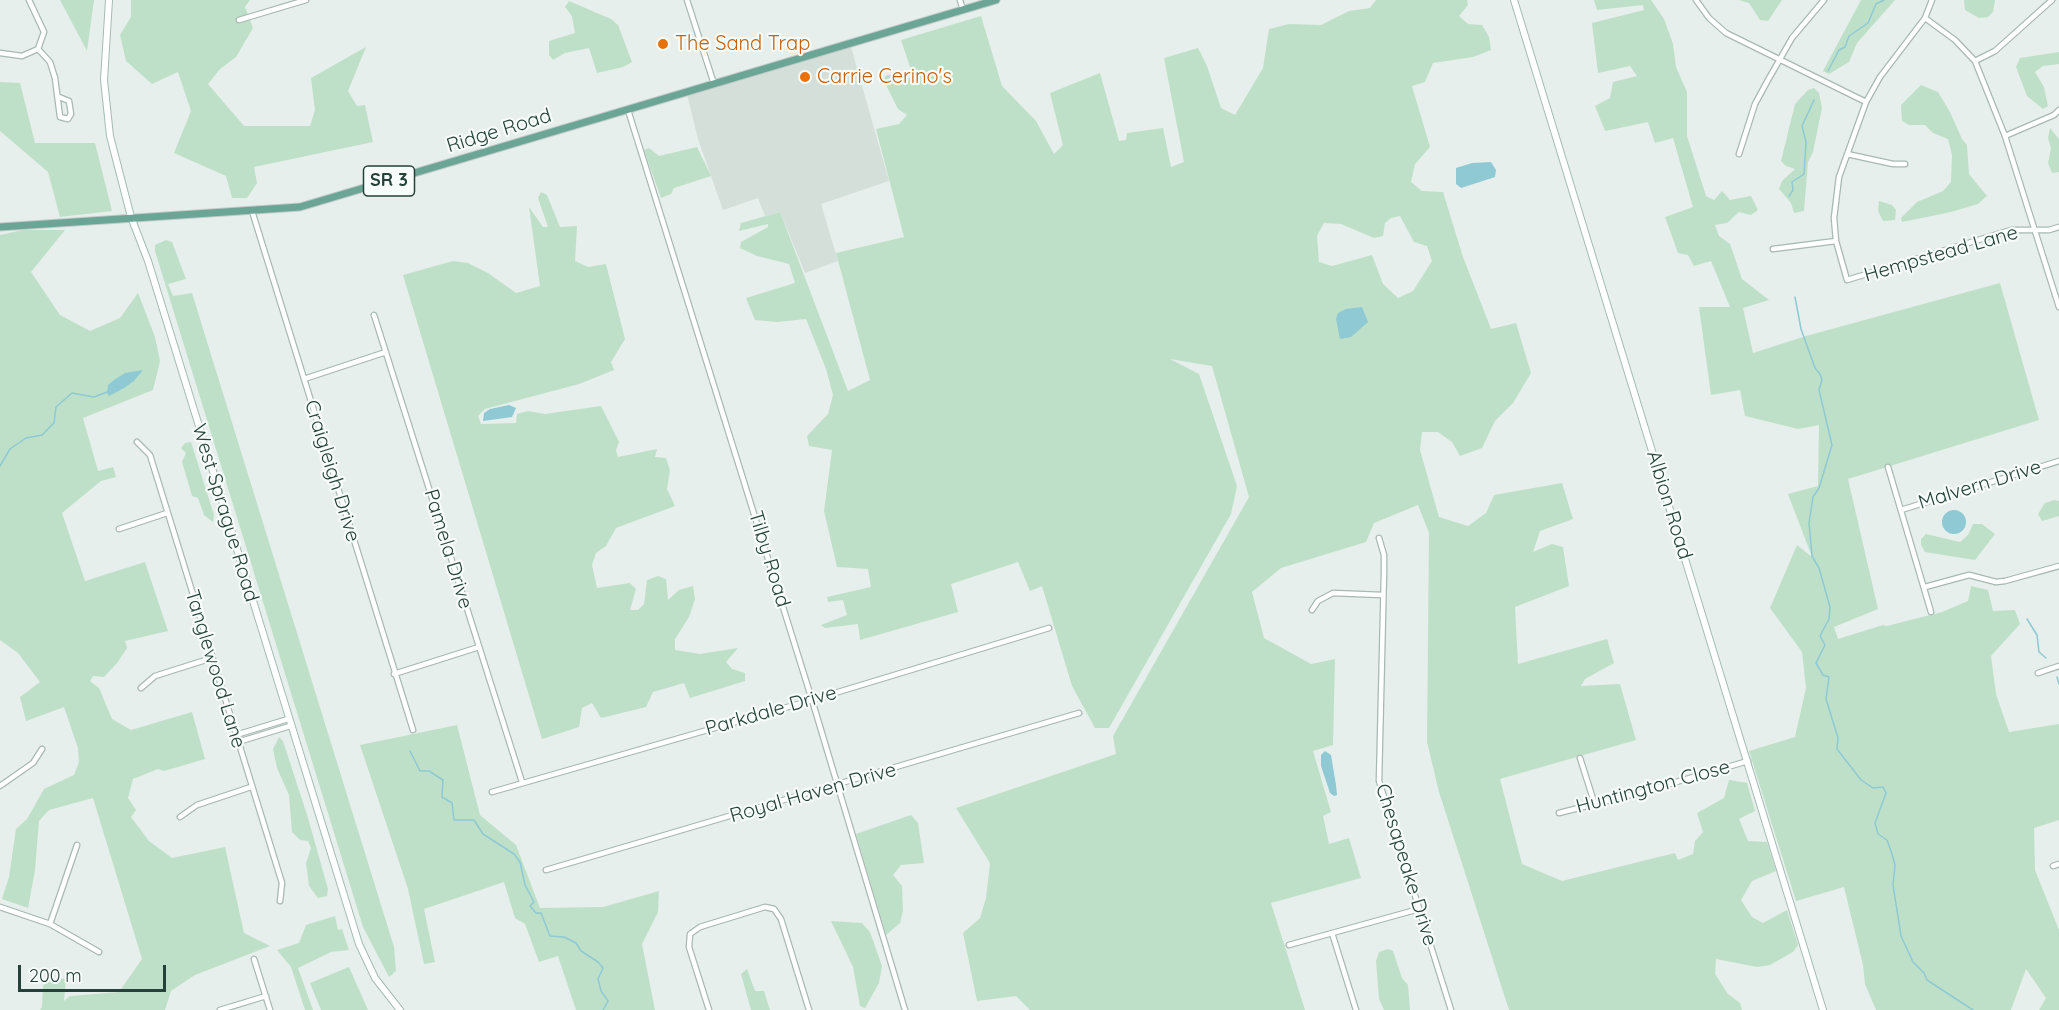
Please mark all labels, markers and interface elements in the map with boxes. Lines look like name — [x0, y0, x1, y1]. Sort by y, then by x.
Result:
place label: The Sand Trap — [675, 32, 810, 56]
marker: The Sand Trap — [656, 37, 670, 51]
place label: Carrie Cerino's — [817, 65, 952, 89]
marker: Carrie Cerino's — [798, 70, 812, 84]
street label: Ridge Road — [444, 104, 554, 158]
road number: SR 3 — [364, 166, 414, 196]
street label: Hempstead Lane — [1861, 221, 2021, 287]
street label: Craigleigh Drive — [299, 397, 365, 545]
street label: West Sprague Road — [186, 421, 264, 605]
street label: Albion Road — [1641, 448, 1697, 562]
street label: Malvern Drive — [1916, 455, 2044, 515]
street label: Pamela Drive — [418, 486, 478, 612]
street label: Tilby Road — [743, 508, 795, 610]
street label: Tanglewood Lane — [180, 587, 250, 751]
street label: Parkdale Drive — [703, 681, 839, 741]
street label: Huntington Close — [1573, 755, 1733, 819]
street label: Royal Haven Drive — [727, 758, 899, 828]
street label: Chesapeake Drive — [1370, 781, 1442, 949]
scale bar — [21, 953, 170, 991]
text: 200 m — [29, 964, 82, 987]

